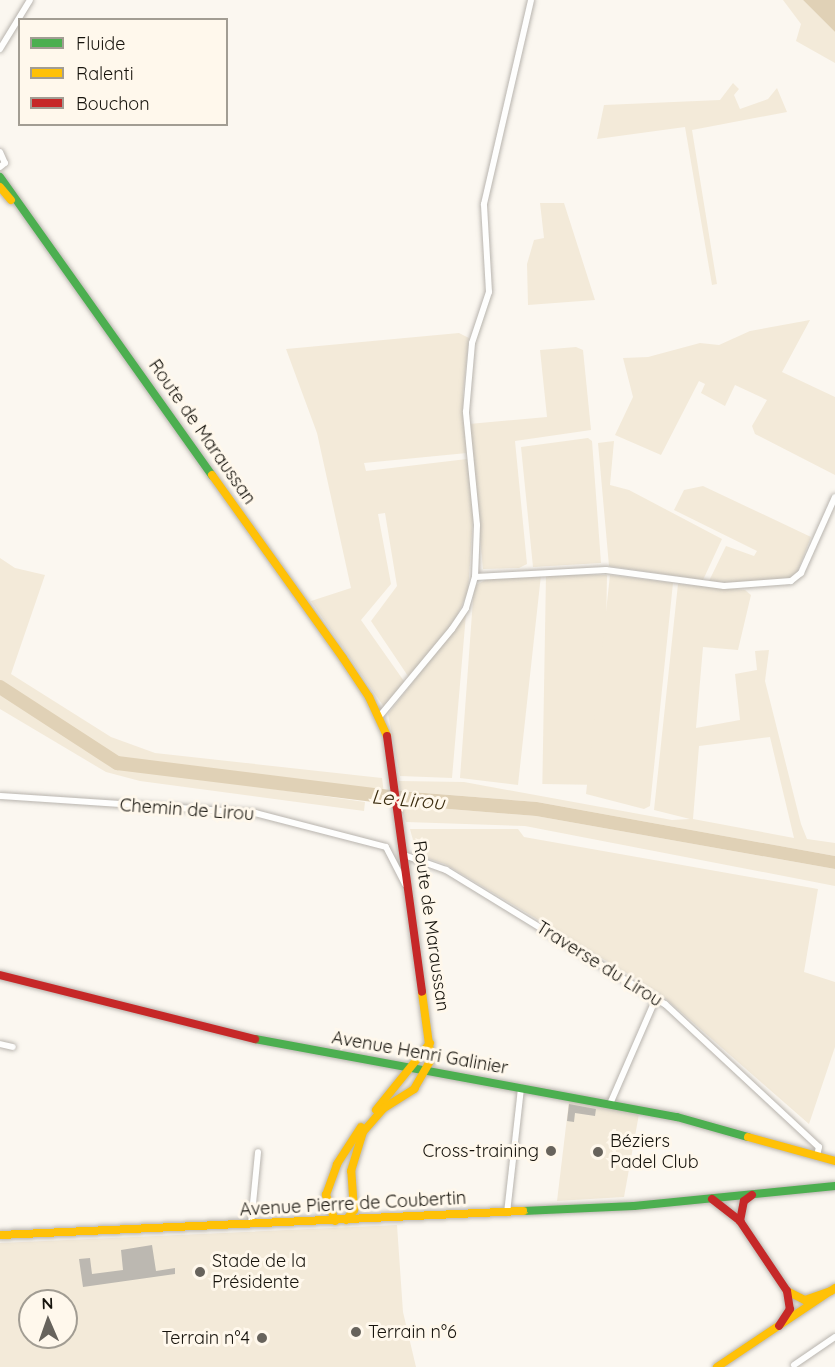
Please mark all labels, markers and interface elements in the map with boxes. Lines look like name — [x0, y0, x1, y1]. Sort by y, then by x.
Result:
legend — [18, 18, 228, 126]
text: Fluide — [76, 32, 125, 55]
text: Ralenti — [76, 62, 134, 85]
text: Bouchon — [76, 92, 150, 115]
street label: Route de Maraussan — [144, 355, 260, 509]
water label: Le Lirou — [371, 784, 445, 814]
street label: Chemin de Lirou — [119, 795, 255, 825]
street label: Route de Maraussan — [408, 839, 454, 1013]
street label: Traverse du Lirou — [532, 917, 666, 1011]
street label: Avenue Henri Galinier — [330, 1027, 510, 1079]
place label: Béziers Padel Club — [610, 1131, 699, 1174]
place label: Cross-training — [422, 1140, 539, 1162]
marker: Cross-training — [544, 1144, 558, 1158]
marker: Béziers Padel Club — [591, 1145, 605, 1159]
street label: Avenue Pierre de Coubertin — [239, 1187, 467, 1221]
place label: Stade de la Présidente — [212, 1251, 306, 1294]
marker: Stade de la Présidente — [193, 1265, 207, 1279]
north arrow — [18, 1289, 78, 1349]
text: N — [41, 1293, 54, 1313]
place label: Terrain n°6 — [368, 1321, 457, 1343]
marker: Terrain n°6 — [349, 1325, 363, 1339]
place label: Terrain n°4 — [162, 1327, 250, 1349]
marker: Terrain n°4 — [255, 1331, 269, 1345]

